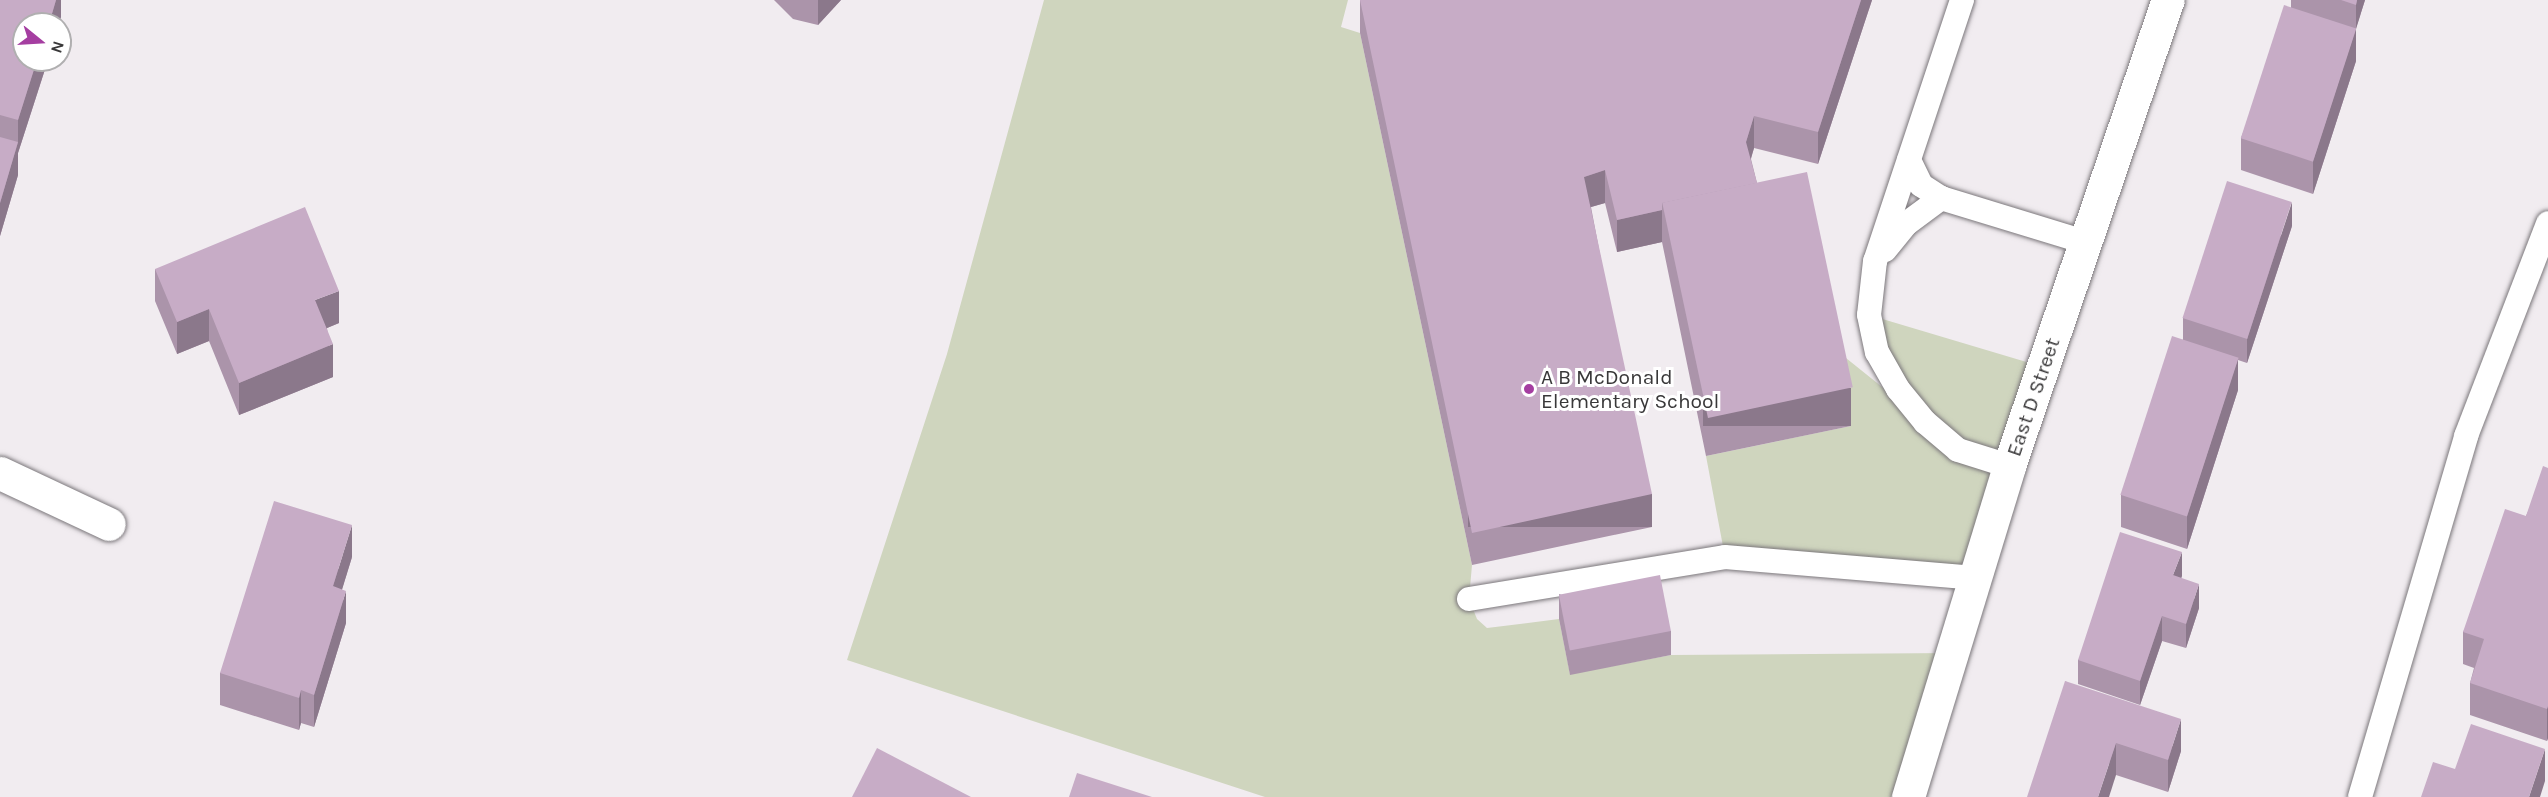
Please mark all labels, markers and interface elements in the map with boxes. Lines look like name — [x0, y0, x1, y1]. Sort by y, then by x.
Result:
north arrow — [12, 12, 72, 72]
text: N — [47, 39, 69, 55]
street label: East D Street — [2001, 334, 2065, 460]
place label: A B McDonald Elementary School — [1541, 364, 1719, 414]
marker: A B McDonald Elementary School — [1522, 382, 1536, 396]

